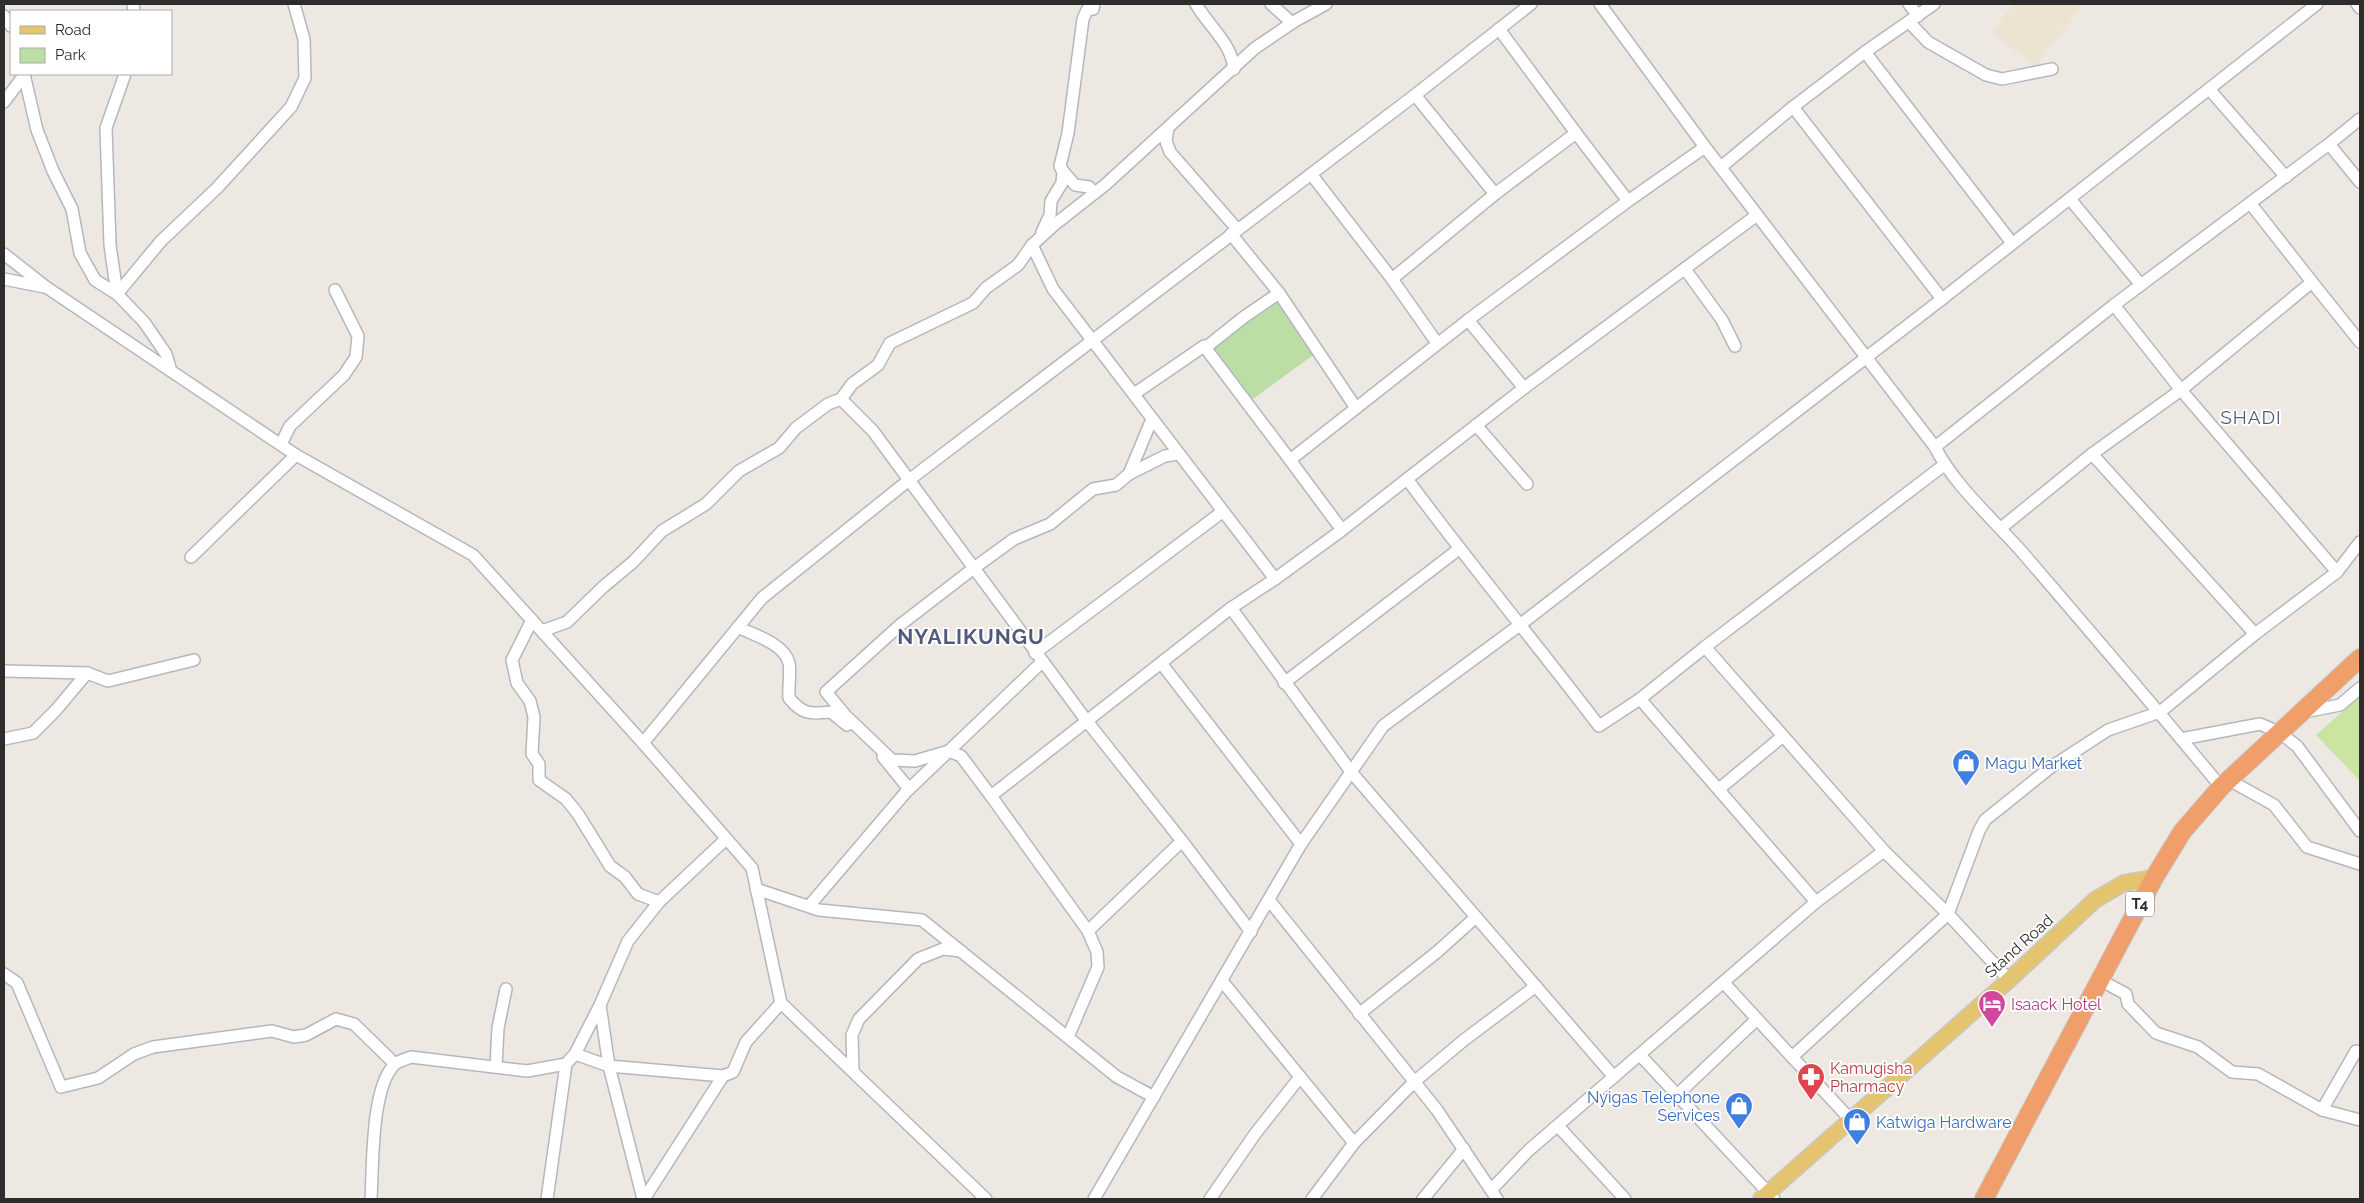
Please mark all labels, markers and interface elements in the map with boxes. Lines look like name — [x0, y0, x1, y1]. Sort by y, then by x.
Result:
legend — [10, 10, 172, 75]
text: Road — [55, 21, 91, 39]
text: Park — [55, 46, 86, 64]
district label: SHADI — [2220, 406, 2282, 428]
district label: NYALIKUNGU — [897, 624, 1045, 649]
shop icon: Magu Market — [1951, 748, 1981, 787]
place label: Magu Market — [1985, 754, 2083, 773]
road number: T4 — [2126, 892, 2154, 916]
street label: Stand Road — [1981, 910, 2057, 982]
hotel icon: Isaack Hotel — [1977, 989, 2007, 1028]
place label: Isaack Hotel — [2011, 995, 2102, 1014]
place label: Kamugisha Pharmacy — [1830, 1059, 1912, 1096]
pharmacy icon: Kamugisha Pharmacy — [1796, 1062, 1826, 1101]
place label: Nyigas Telephone Services — [1587, 1088, 1720, 1125]
shop icon: Nyigas Telephone Services — [1724, 1091, 1754, 1130]
shop icon: Katwiga Hardware — [1842, 1107, 1872, 1146]
place label: Katwiga Hardware — [1876, 1113, 2012, 1132]

